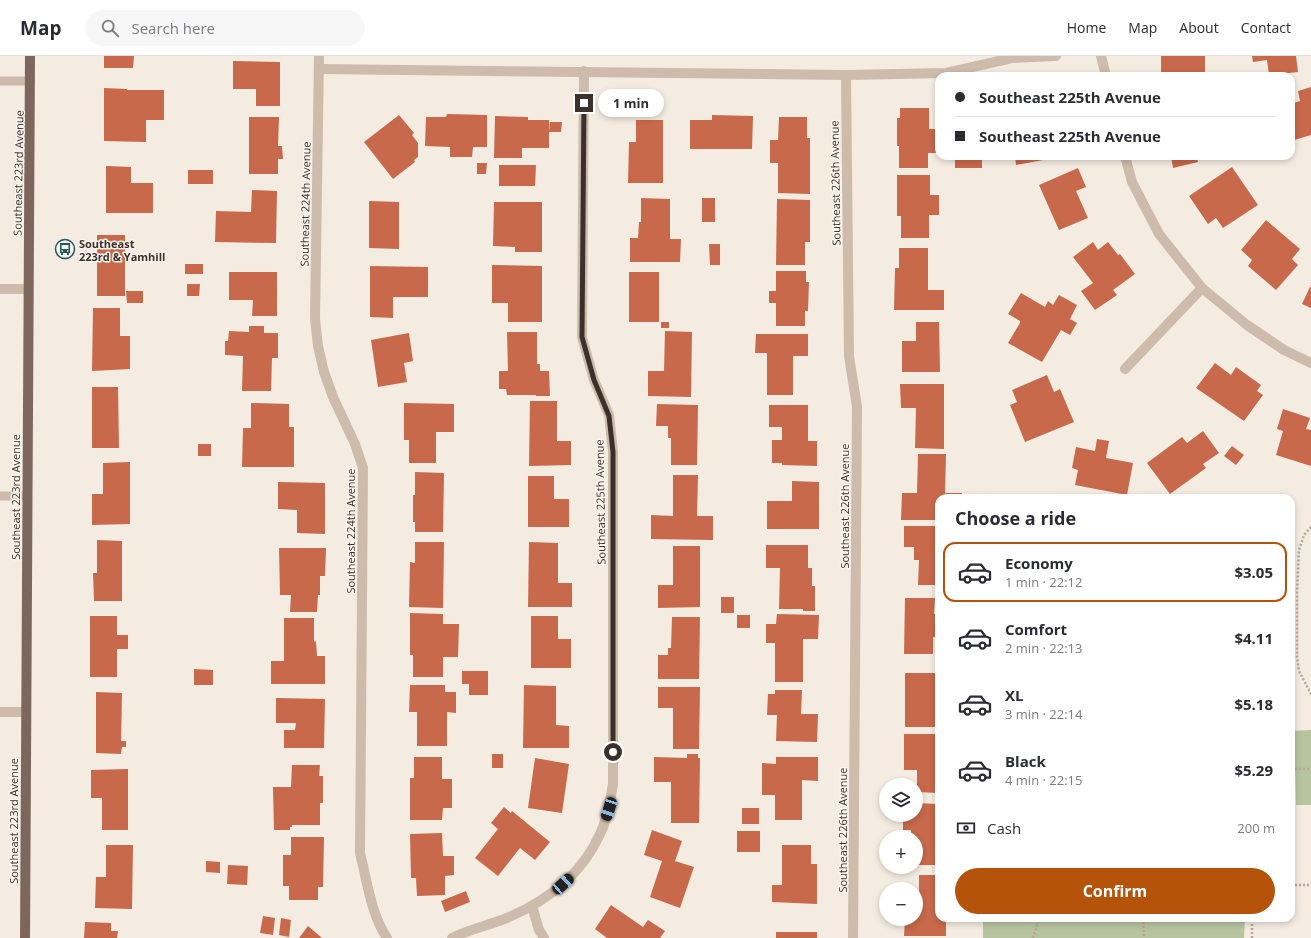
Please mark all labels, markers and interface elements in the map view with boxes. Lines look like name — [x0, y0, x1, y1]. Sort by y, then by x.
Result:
search box — [85, 10, 365, 46]
text: Map — [20, 15, 61, 41]
icon: search — [99, 17, 121, 39]
text: Search here — [131, 18, 215, 38]
text: Home — [1067, 18, 1106, 37]
text: Map — [1128, 18, 1157, 37]
text: About — [1179, 18, 1219, 37]
text: Contact — [1241, 18, 1291, 37]
text: Southeast 225th Avenue — [979, 87, 1161, 107]
callout: 1 min — [598, 89, 664, 117]
route end — [575, 94, 593, 112]
text: 1 min — [613, 94, 649, 112]
street label: Southeast 223rd Avenue — [9, 110, 27, 236]
street label: Southeast 226th Avenue — [826, 120, 844, 246]
text: Southeast 225th Avenue — [979, 126, 1161, 146]
street label: Southeast 224th Avenue — [296, 141, 314, 267]
place label: Southeast 223rd & Yamhill — [79, 236, 165, 264]
bus stop icon: Southeast 223rd & Yamhill — [54, 238, 76, 260]
street label: Southeast 223rd Avenue — [8, 434, 23, 560]
street label: Southeast 225th Avenue — [591, 439, 609, 565]
street label: Southeast 226th Avenue — [837, 443, 852, 569]
street label: Southeast 224th Avenue — [343, 468, 358, 594]
text: Choose a ride — [955, 506, 1076, 530]
text: Economy — [1005, 553, 1073, 573]
icon: car — [957, 554, 993, 590]
text: $3.05 — [1234, 562, 1273, 582]
text: 1 min · 22:12 — [1005, 573, 1082, 591]
text: Comfort — [1005, 619, 1067, 639]
icon: car — [957, 620, 993, 656]
text: $4.11 — [1234, 628, 1273, 648]
text: 2 min · 22:13 — [1005, 639, 1082, 657]
text: XL — [1005, 685, 1023, 705]
icon: car — [957, 686, 993, 722]
text: $5.18 — [1234, 694, 1273, 714]
text: 3 min · 22:14 — [1005, 705, 1082, 723]
route start — [604, 743, 622, 761]
text: Black — [1005, 751, 1046, 771]
icon: car — [957, 752, 993, 788]
street label: Southeast 223rd Avenue — [6, 758, 21, 884]
text: $5.29 — [1234, 760, 1273, 780]
street label: Southeast 226th Avenue — [835, 767, 850, 893]
text: 4 min · 22:15 — [1005, 771, 1082, 789]
map controls — [879, 778, 923, 926]
button: layers — [879, 778, 923, 822]
car — [600, 796, 618, 822]
icon: cash — [955, 817, 977, 839]
text: Cash — [987, 818, 1021, 838]
text: 200 m — [1237, 819, 1275, 837]
button: + — [879, 830, 923, 874]
button: Confirm — [955, 868, 1275, 914]
car — [550, 872, 576, 896]
button: − — [879, 882, 923, 926]

